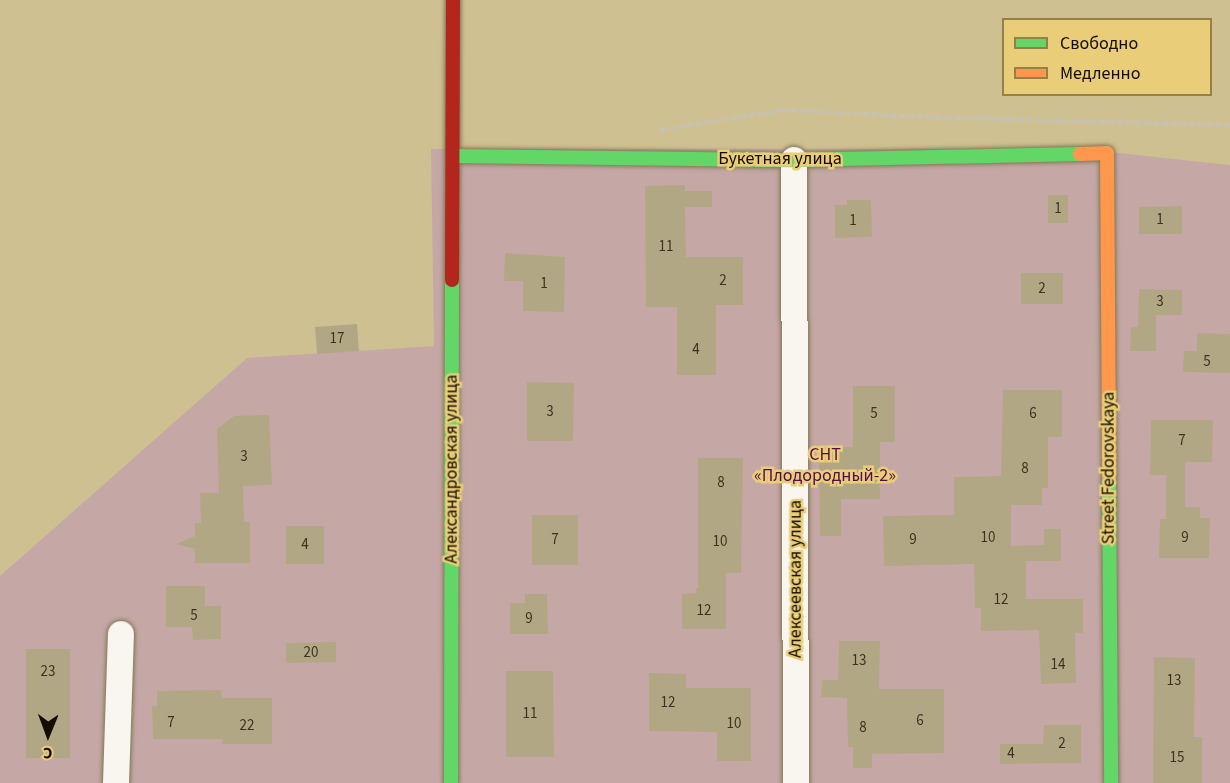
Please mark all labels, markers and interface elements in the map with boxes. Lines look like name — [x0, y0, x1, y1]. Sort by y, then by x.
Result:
legend — [1002, 18, 1212, 96]
text: Свободно — [1060, 31, 1138, 56]
text: Медленно — [1060, 61, 1140, 86]
street label: Букетная улица — [718, 148, 842, 170]
house number: 1 — [1054, 200, 1062, 218]
house number: 1 — [1156, 211, 1164, 229]
house number: 1 — [849, 212, 857, 230]
house number: 11 — [659, 238, 673, 256]
house number: 2 — [719, 272, 727, 290]
house number: 1 — [540, 275, 548, 293]
house number: 2 — [1038, 280, 1046, 298]
house number: 3 — [1156, 293, 1164, 311]
house number: 17 — [330, 330, 344, 348]
house number: 4 — [692, 341, 700, 359]
house number: 5 — [1203, 353, 1211, 371]
street label: Александровская улица — [441, 374, 463, 564]
street label: Street Fedorovskaya — [1098, 392, 1120, 544]
house number: 3 — [546, 403, 554, 421]
house number: 5 — [870, 405, 878, 423]
house number: 6 — [1029, 405, 1037, 423]
house number: 7 — [1178, 432, 1186, 450]
park label: СНТ «Плодородный-2» — [754, 445, 896, 488]
house number: 3 — [240, 448, 248, 466]
house number: 8 — [1021, 460, 1029, 478]
house number: 8 — [717, 474, 725, 492]
street label: Алексеевская улица — [785, 500, 807, 658]
house number: 10 — [981, 529, 995, 547]
house number: 9 — [1181, 529, 1189, 547]
house number: 7 — [551, 531, 559, 549]
house number: 9 — [909, 531, 917, 549]
house number: 10 — [713, 533, 727, 551]
house number: 4 — [301, 536, 309, 554]
house number: 12 — [994, 591, 1008, 609]
house number: 12 — [697, 602, 711, 620]
house number: 5 — [190, 607, 198, 625]
house number: 9 — [525, 610, 533, 628]
house number: 20 — [304, 644, 318, 662]
house number: 13 — [852, 652, 866, 670]
house number: 14 — [1051, 656, 1065, 674]
house number: 23 — [41, 663, 55, 681]
house number: 13 — [1167, 672, 1181, 690]
house number: 12 — [661, 694, 675, 712]
north arrow — [18, 705, 78, 765]
house number: 11 — [523, 705, 537, 723]
house number: 6 — [916, 712, 924, 730]
house number: 7 — [167, 714, 175, 732]
house number: 10 — [727, 715, 741, 733]
house number: 22 — [240, 717, 254, 735]
house number: 8 — [859, 719, 867, 737]
house number: 2 — [1058, 735, 1066, 753]
text: С — [43, 742, 53, 764]
house number: 4 — [1007, 745, 1015, 763]
house number: 15 — [1170, 749, 1184, 767]

